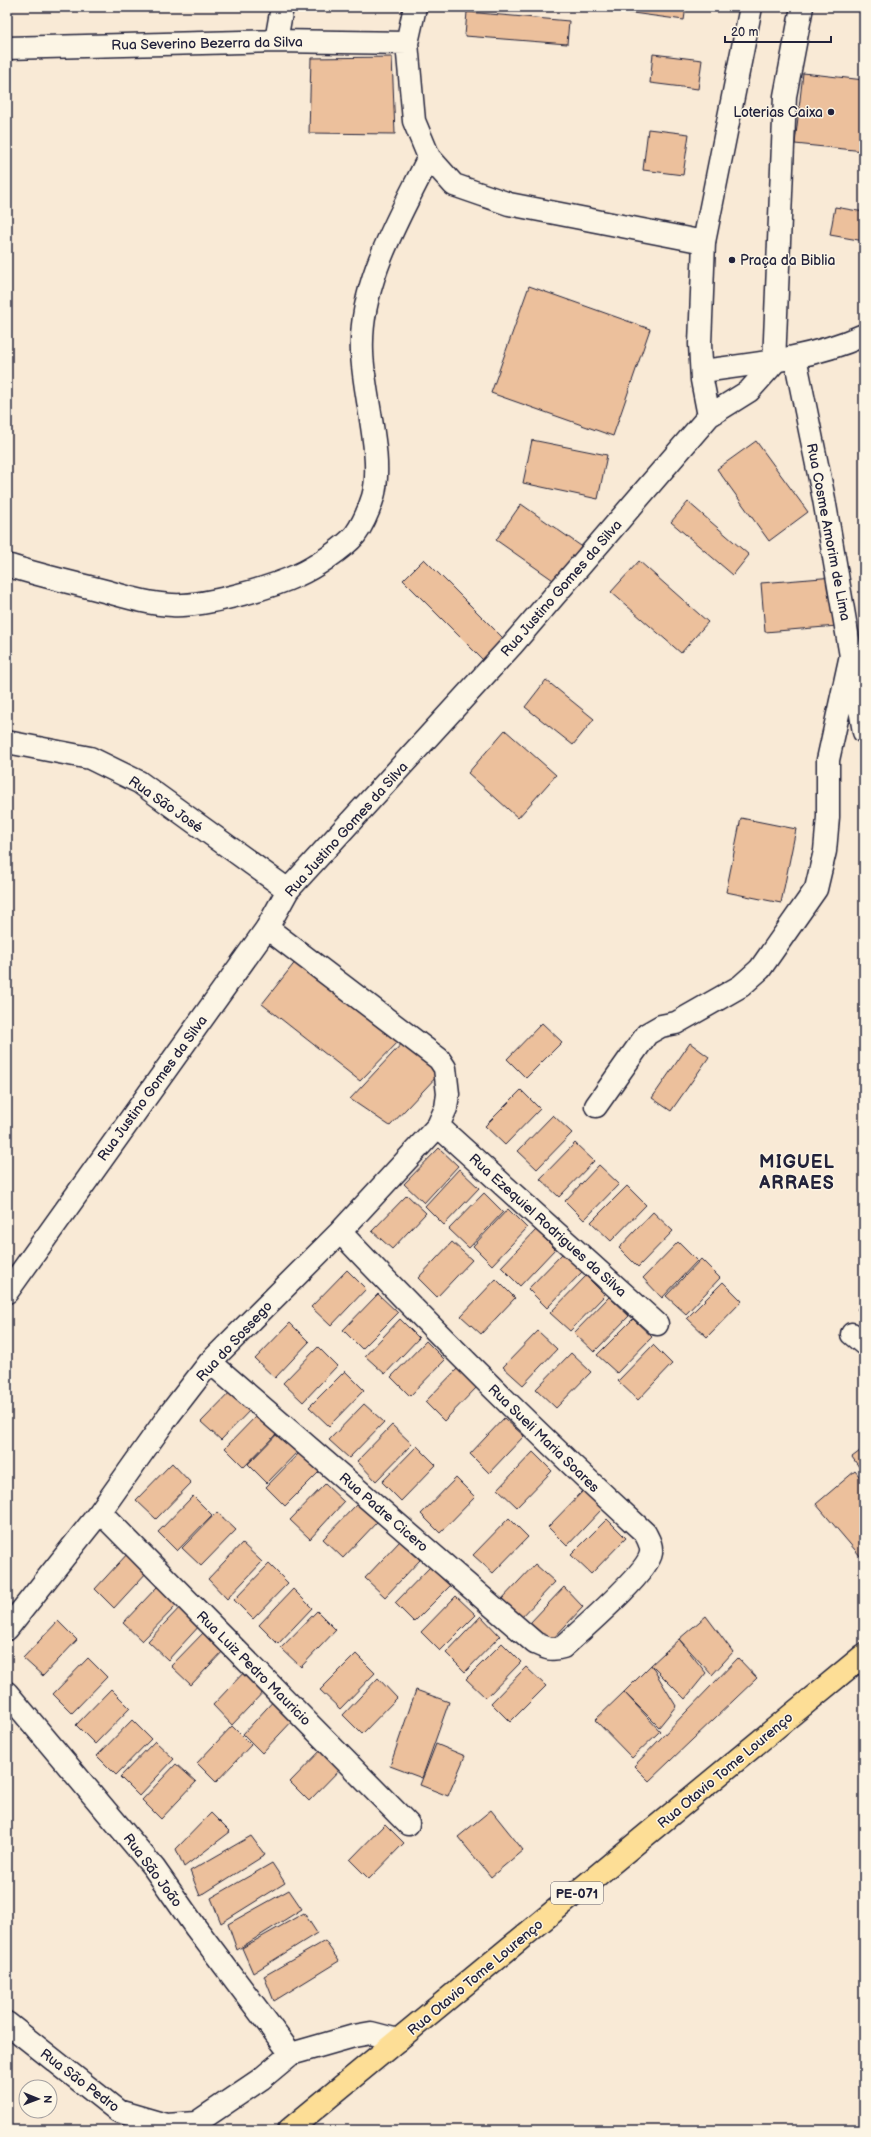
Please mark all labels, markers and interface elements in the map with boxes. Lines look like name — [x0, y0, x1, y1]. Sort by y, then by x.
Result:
scale bar — [725, 18, 831, 44]
text: 20 m — [731, 25, 758, 40]
street label: Rua Severino Bezerra da Silva — [111, 33, 303, 54]
place label: Loterias Caixa — [733, 104, 823, 121]
marker: Loterias Caixa — [826, 107, 836, 117]
place label: Praça da Biblia — [740, 252, 836, 269]
marker: Praça da Biblia — [727, 255, 737, 265]
street label: Rua Cosme Amorim de Lima — [803, 442, 854, 622]
street label: Rua Justino Gomes da Silva — [497, 516, 625, 660]
street label: Rua Justino Gomes da Silva — [281, 758, 412, 900]
street label: Rua São José — [125, 773, 207, 837]
street label: Rua Justino Gomes da Silva — [94, 1012, 211, 1164]
street label: Rua Ezequiel Rodrigues da Silva — [465, 1150, 630, 1301]
district label: MIGUEL ARRAES — [758, 1152, 835, 1194]
street label: Rua do Sossego — [193, 1298, 276, 1385]
street label: Rua Sueli Maria Soares — [485, 1381, 603, 1496]
street label: Rua Padre Cicero — [336, 1469, 432, 1556]
street label: Rua Luiz Pedro Mauricio — [193, 1608, 314, 1729]
street label: Rua Otavio Tome Lourenço — [654, 1709, 796, 1832]
street label: Rua São João — [119, 1830, 186, 1910]
road number: PE-071 — [551, 1882, 603, 1904]
street label: Rua Otavio Tome Lourenço — [404, 1916, 546, 2039]
street label: Rua São Pedro — [37, 2045, 123, 2116]
north arrow — [18, 2079, 58, 2119]
text: N — [41, 2095, 54, 2103]

